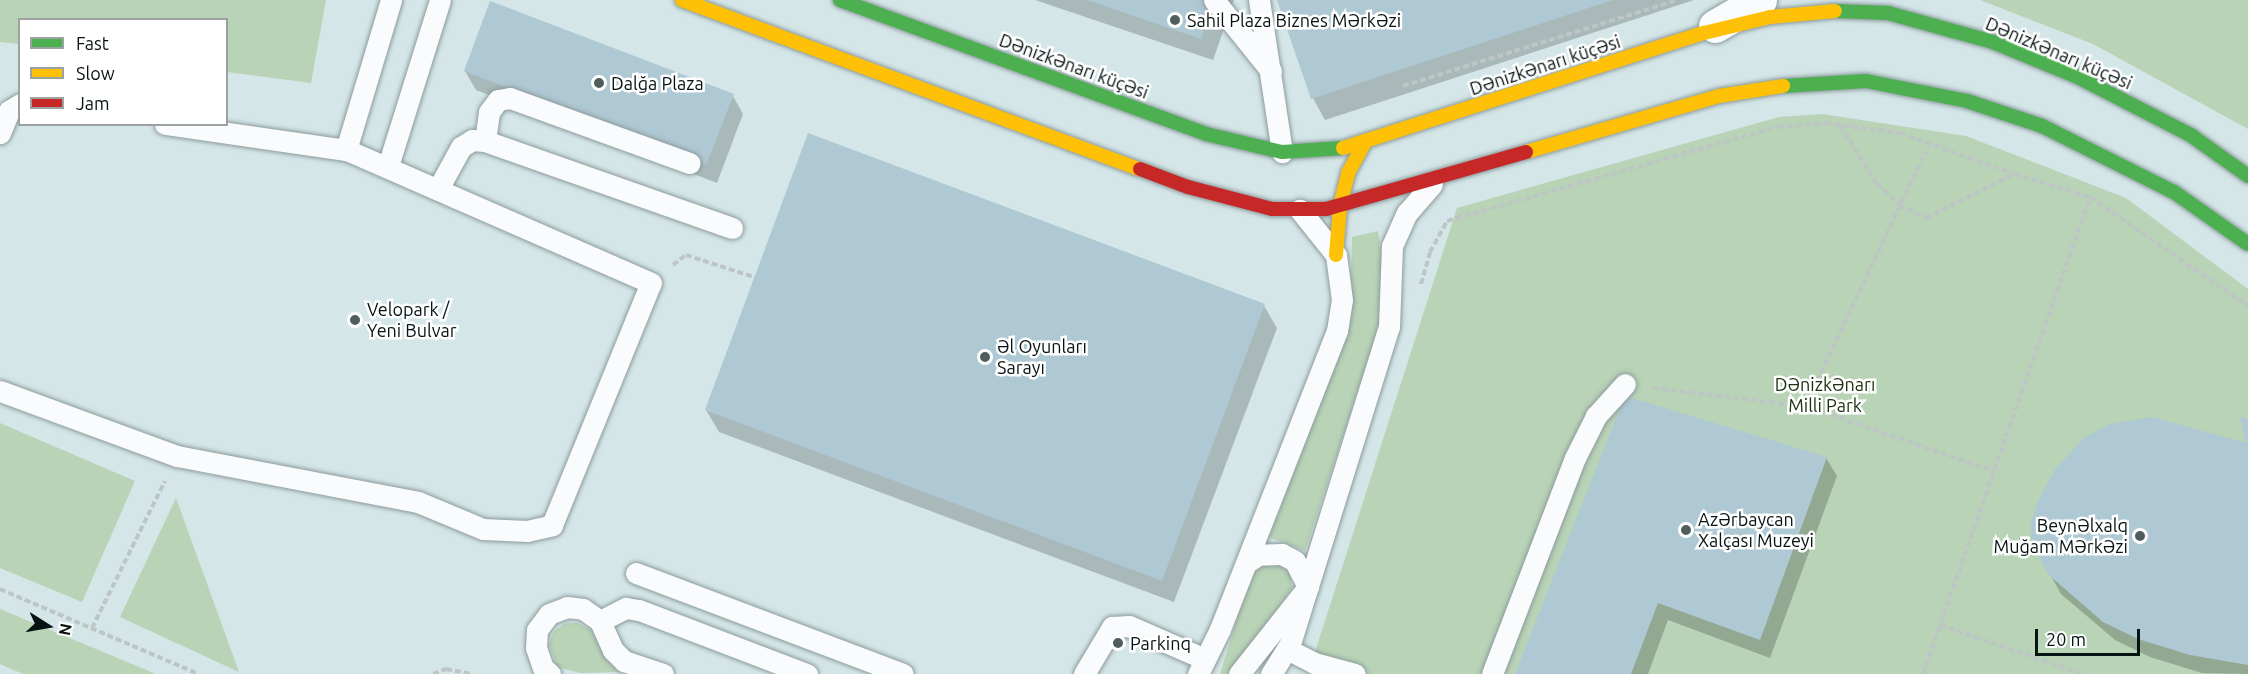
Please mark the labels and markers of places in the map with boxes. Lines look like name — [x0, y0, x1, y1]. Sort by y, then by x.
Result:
place label: Sahil Plaza Biznes Mərkəzi — [1187, 9, 1401, 31]
marker: Sahil Plaza Biznes Mərkəzi — [1168, 13, 1182, 27]
place label: Dalğa Plaza — [611, 72, 704, 94]
marker: Dalğa Plaza — [592, 76, 606, 90]
place label: Velopark / Yeni Bulvar — [367, 299, 457, 342]
marker: Velopark / Yeni Bulvar — [348, 313, 362, 327]
place label: Əl Oyunları Sarayı — [997, 336, 1087, 378]
marker: Əl Oyunları Sarayı — [978, 350, 992, 364]
place label: Azərbaycan Xalçası Muzeyi — [1698, 509, 1814, 552]
place label: Beynəlxalq Muğam Mərkəzi — [1993, 515, 2128, 558]
marker: Azərbaycan Xalçası Muzeyi — [1679, 523, 1693, 537]
marker: Beynəlxalq Muğam Mərkəzi — [2133, 529, 2147, 543]
place label: Parkinq — [1130, 632, 1191, 654]
marker: Parkinq — [1111, 636, 1125, 650]

